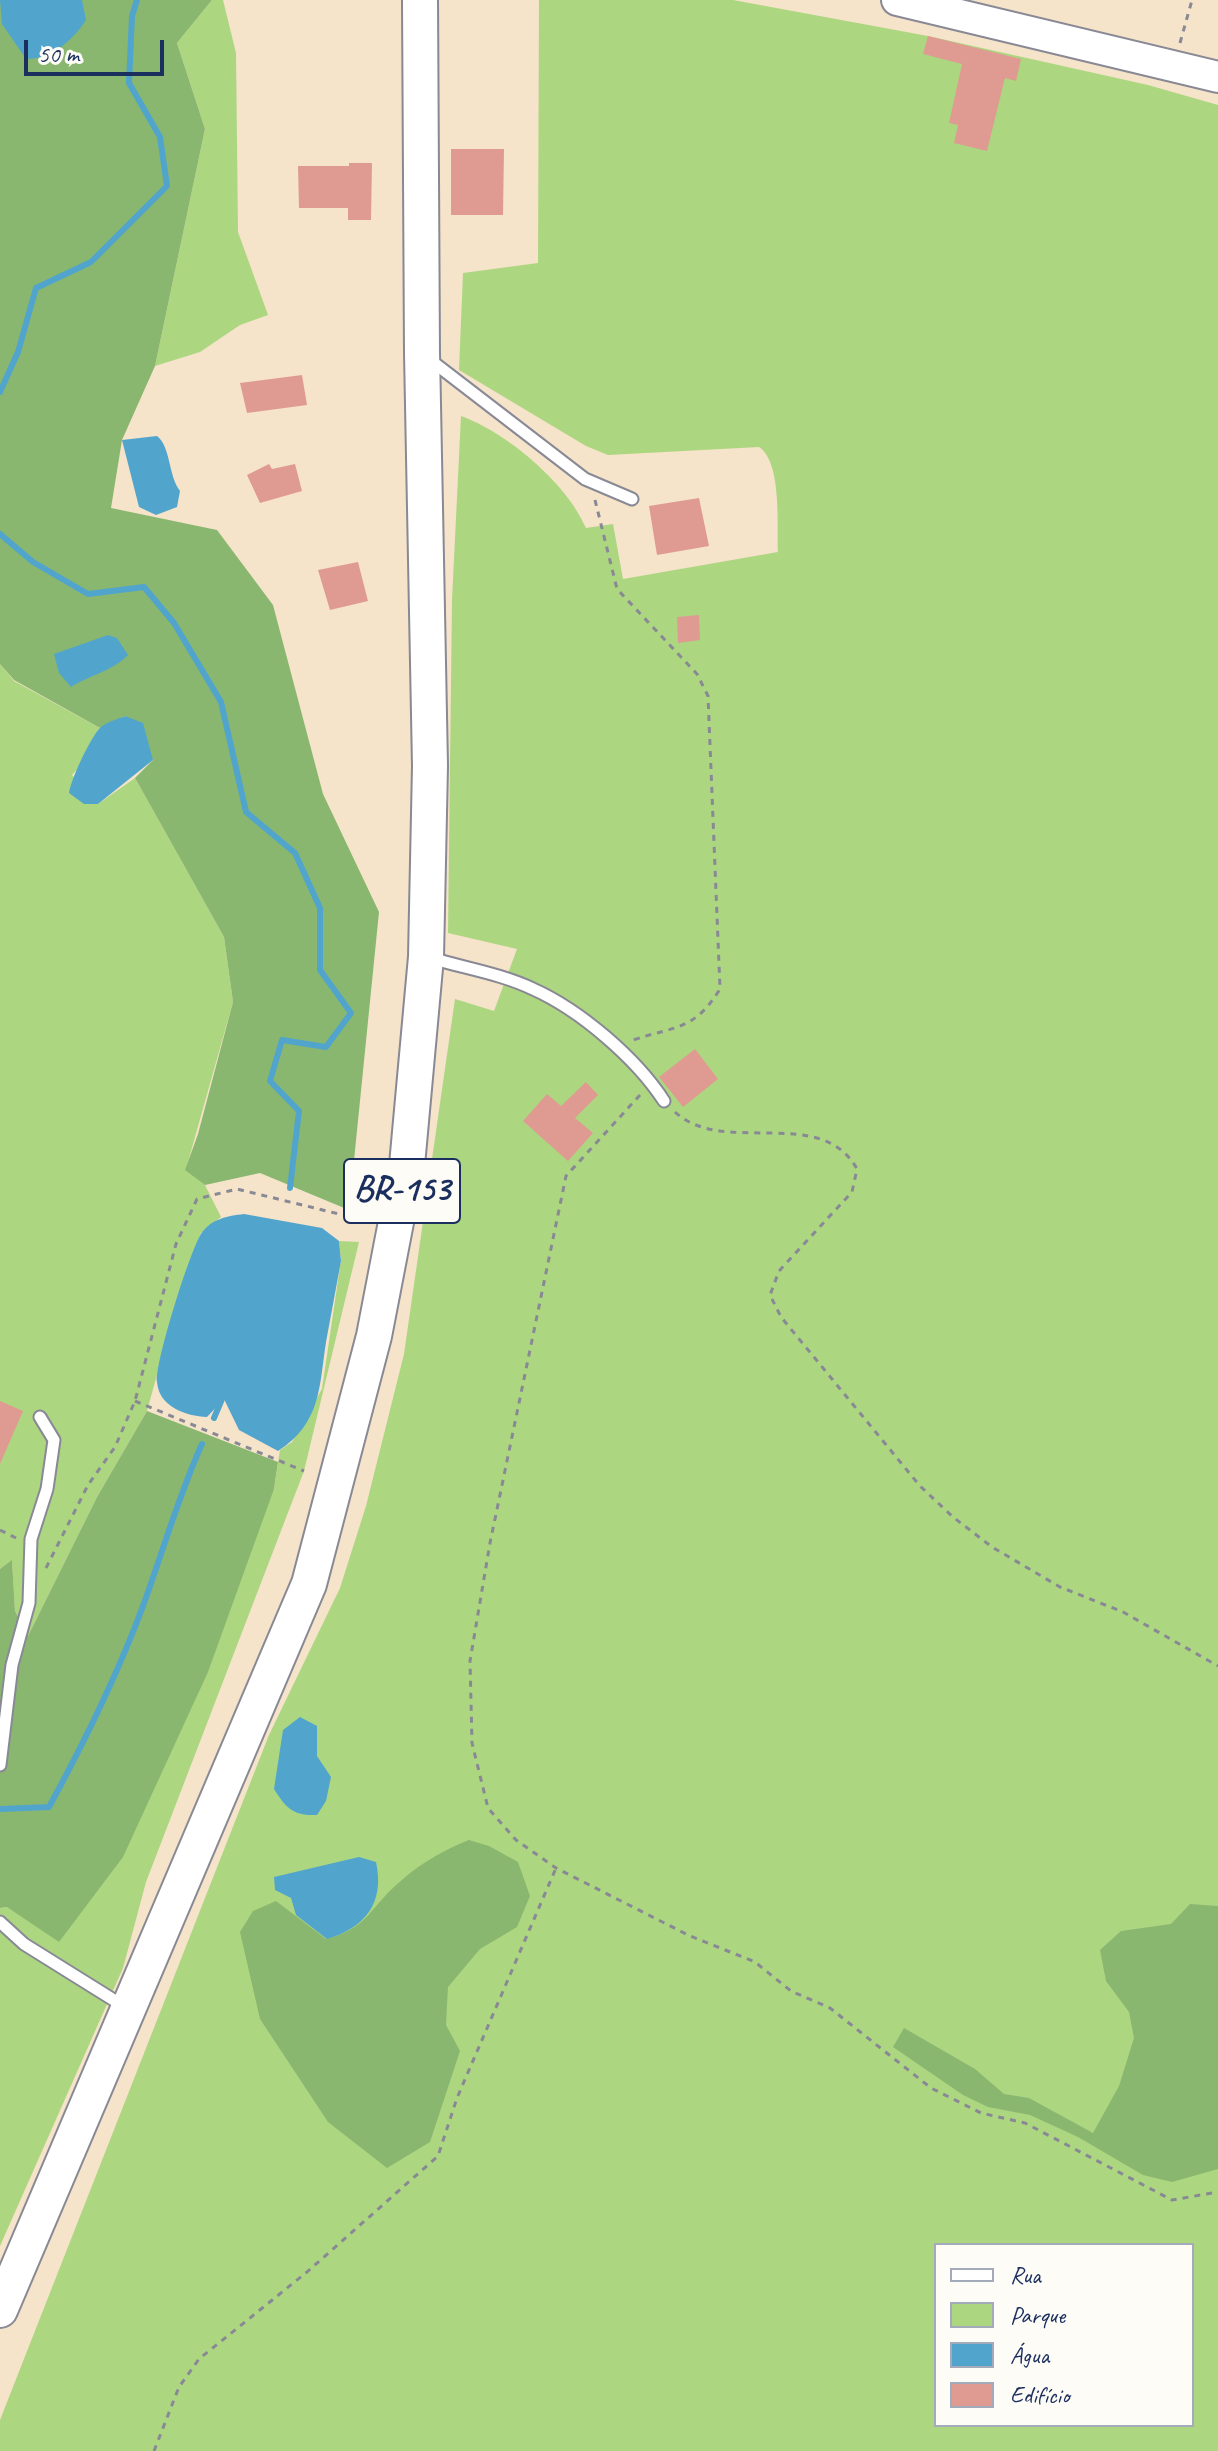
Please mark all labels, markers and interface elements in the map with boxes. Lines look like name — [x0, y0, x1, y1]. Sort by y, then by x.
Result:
scale bar — [28, 24, 168, 74]
text: 50 m — [38, 39, 79, 69]
road number: BR-153 — [344, 1159, 460, 1223]
legend — [934, 2243, 1194, 2427]
text: Rua — [1010, 2260, 1041, 2290]
text: Parque — [1010, 2300, 1065, 2330]
text: Água — [1010, 2340, 1049, 2370]
text: Edifício — [1010, 2380, 1070, 2410]

